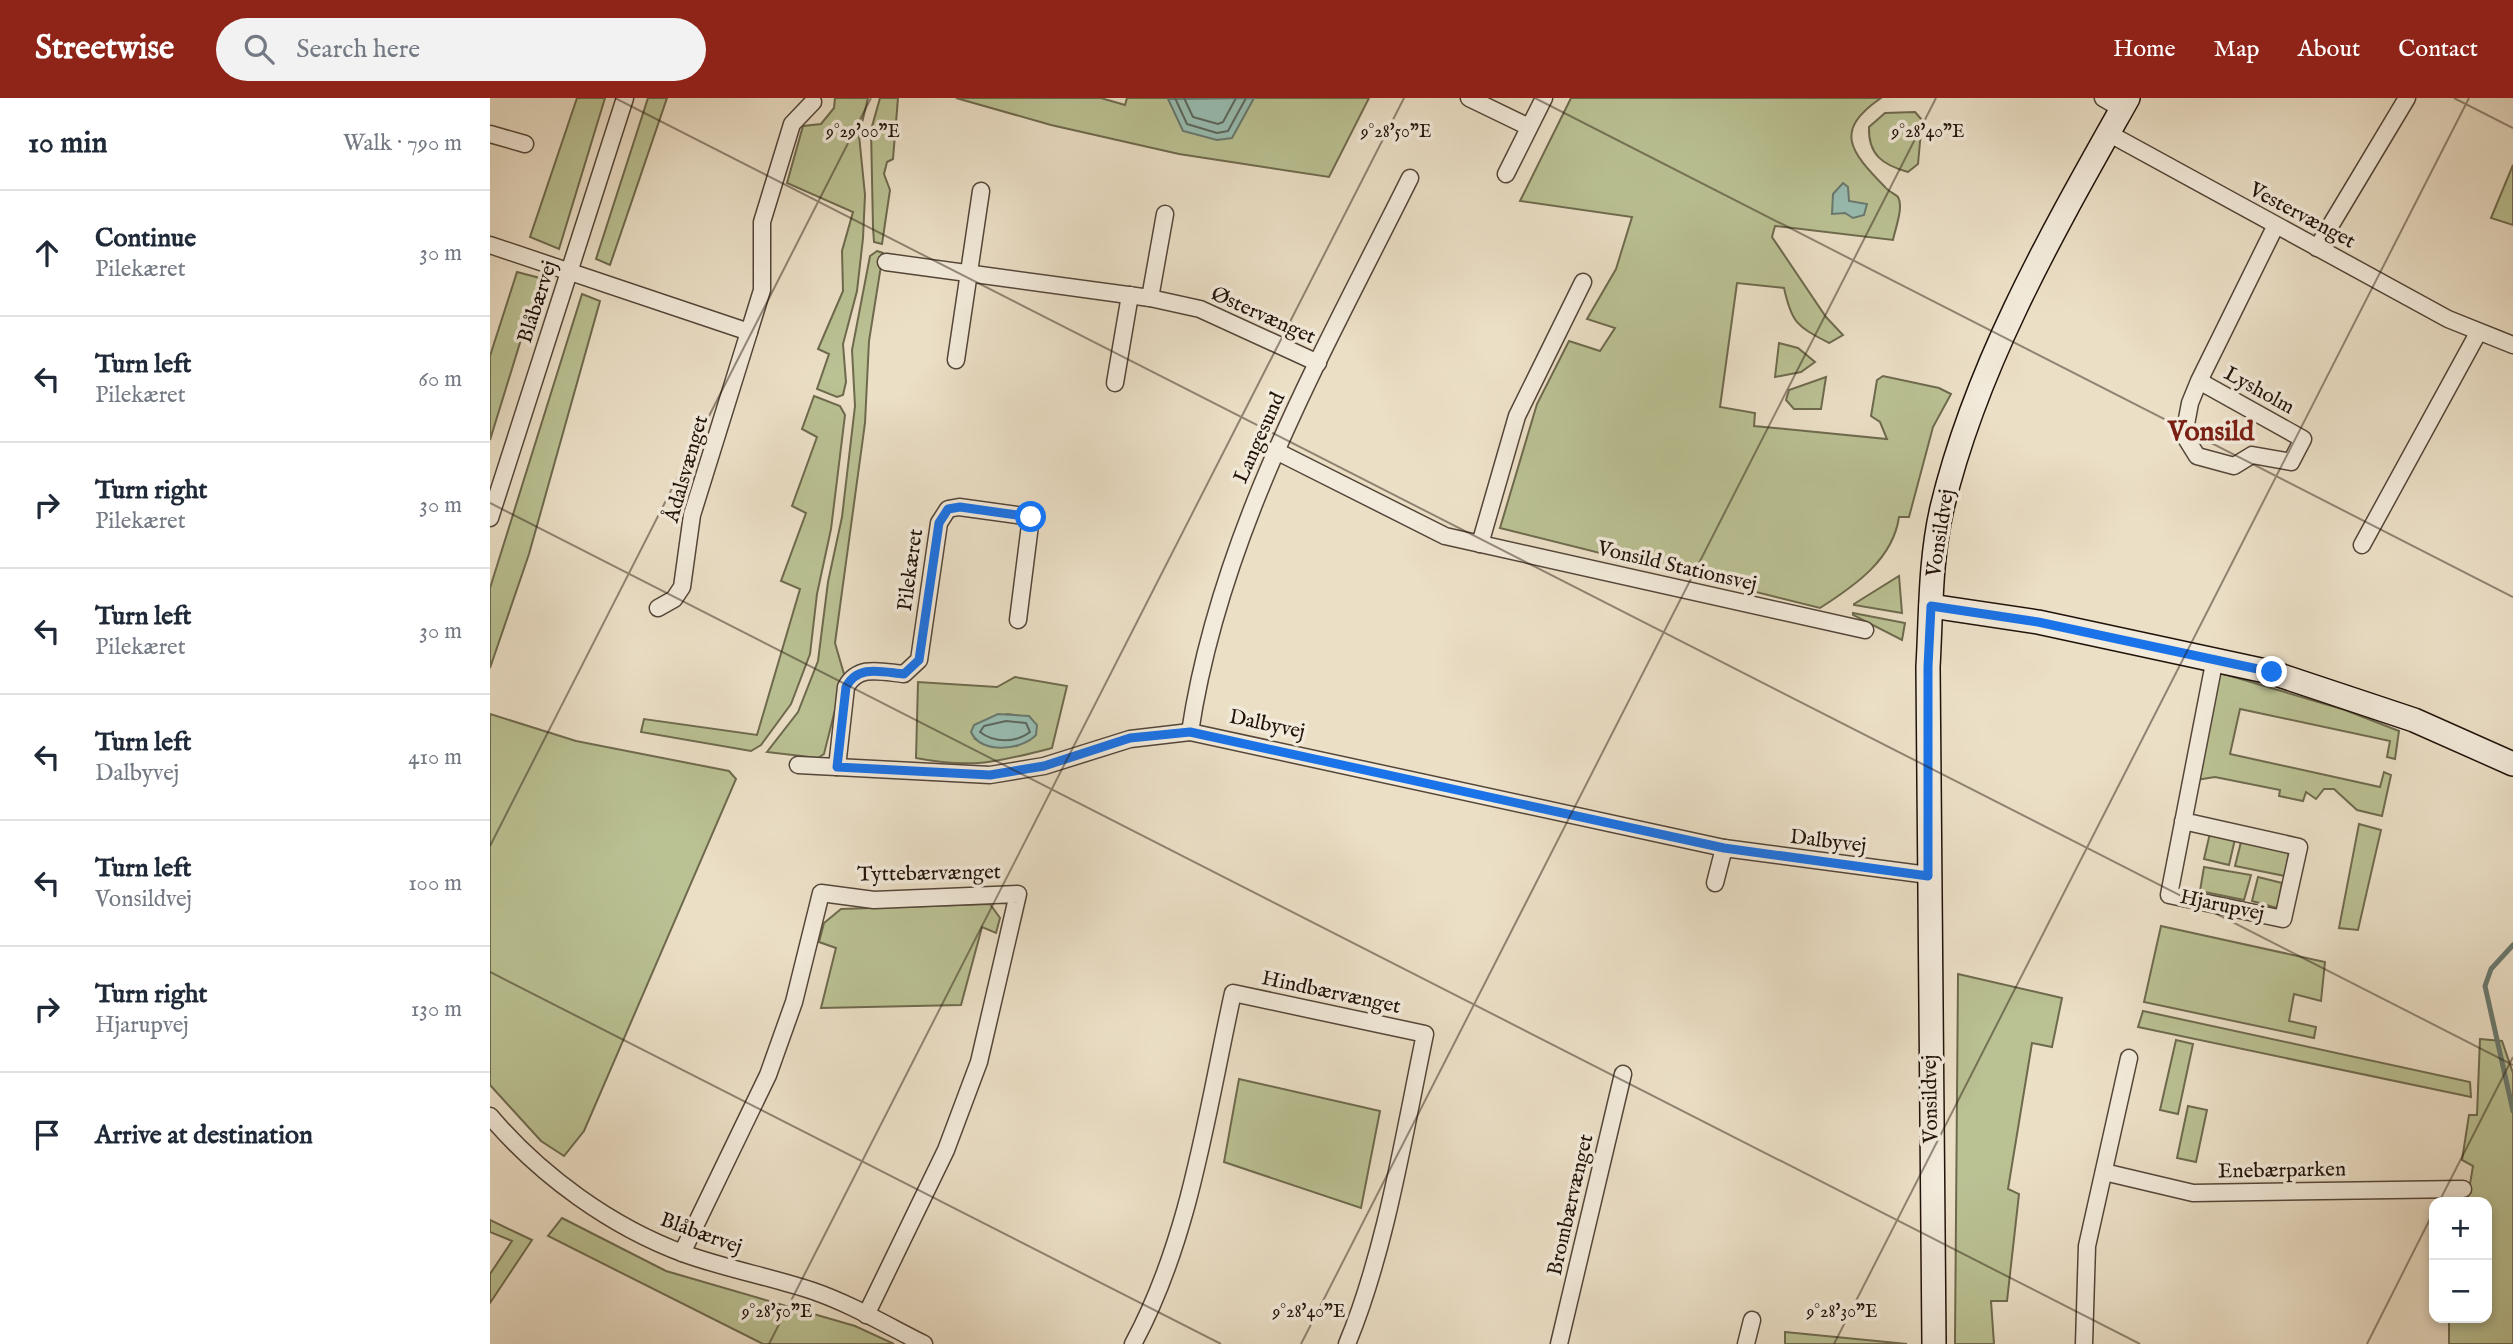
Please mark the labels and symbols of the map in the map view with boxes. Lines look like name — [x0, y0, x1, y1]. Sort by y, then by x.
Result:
text: 9°29'00"E — [825, 121, 900, 144]
text: 9°28'50"E — [1360, 121, 1431, 144]
text: 9°28'40"E — [1890, 121, 1965, 144]
street label: Vestervænget — [2243, 176, 2360, 255]
street label: Blåbærvej — [512, 257, 564, 347]
street label: Østervænget — [1206, 281, 1320, 351]
street label: Lysholm — [2219, 361, 2299, 421]
street label: Langesund — [1228, 388, 1292, 488]
street label: Ådalsvænget — [658, 412, 715, 527]
district label: Vonsild — [2167, 415, 2255, 450]
street label: Vonsildvej — [1921, 487, 1961, 580]
route start — [1015, 501, 1046, 532]
street label: Pilekæret — [892, 527, 930, 613]
street label: Vonsild Stationsvej — [1594, 535, 1759, 598]
route end — [2256, 656, 2287, 687]
street label: Dalbyvej — [1227, 704, 1307, 746]
street label: Dalbyvej — [1788, 824, 1868, 860]
street label: Tyttebærvænget — [857, 859, 1001, 889]
street label: Hjarupvej — [2177, 884, 2267, 928]
street label: Hindbærvænget — [1259, 965, 1403, 1021]
street label: Vonsildvej — [1917, 1054, 1945, 1145]
street label: Brombærvænget — [1542, 1132, 1600, 1278]
street label: Enebærparken — [2218, 1156, 2346, 1186]
street label: Blåbærvej — [656, 1207, 746, 1261]
text: 9°28'50"E — [741, 1301, 812, 1324]
text: 9°28'40"E — [1271, 1301, 1346, 1324]
text: 9°28'30"E — [1805, 1301, 1878, 1324]

